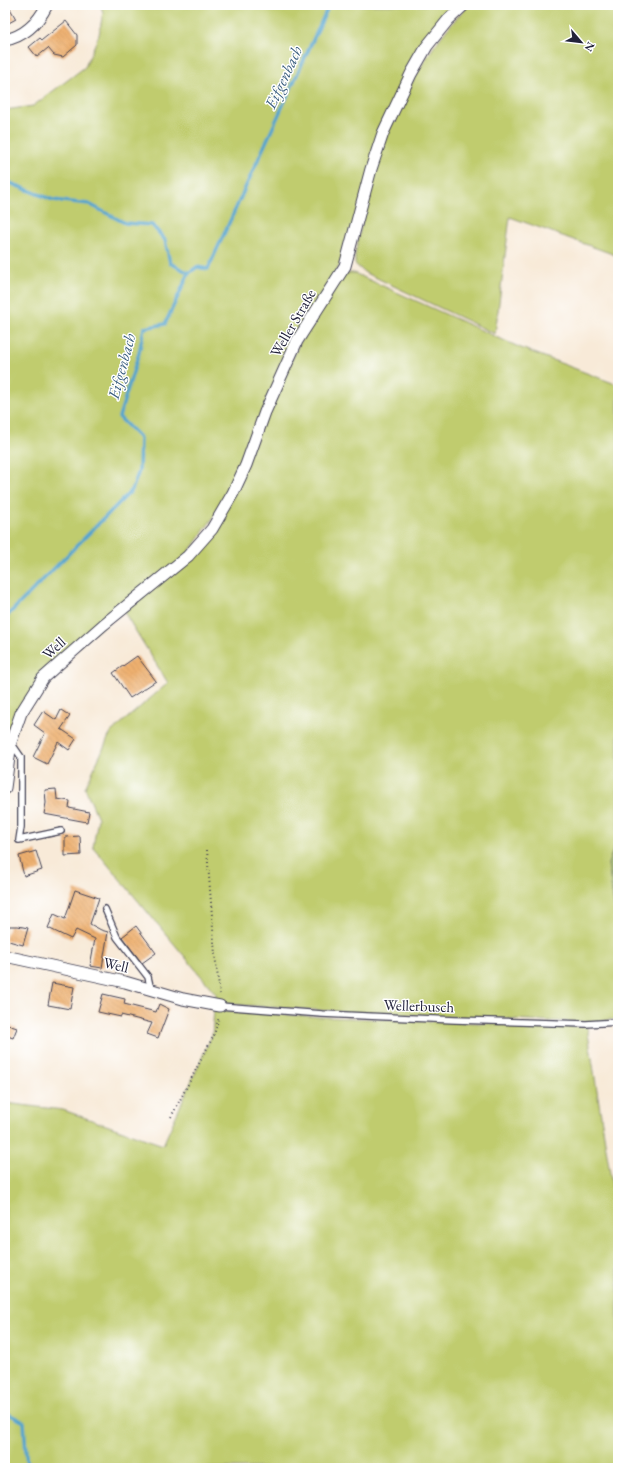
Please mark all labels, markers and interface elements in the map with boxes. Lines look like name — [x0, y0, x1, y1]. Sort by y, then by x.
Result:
north arrow — [561, 22, 601, 62]
text: N — [582, 39, 598, 54]
water label: Eifgenbach — [259, 42, 307, 113]
street label: Weller Straße — [266, 285, 320, 360]
water label: Eifgenbach — [102, 331, 140, 402]
street label: Well — [38, 632, 70, 663]
street label: Well — [102, 952, 131, 977]
street label: Wellerbusch — [383, 995, 455, 1016]

